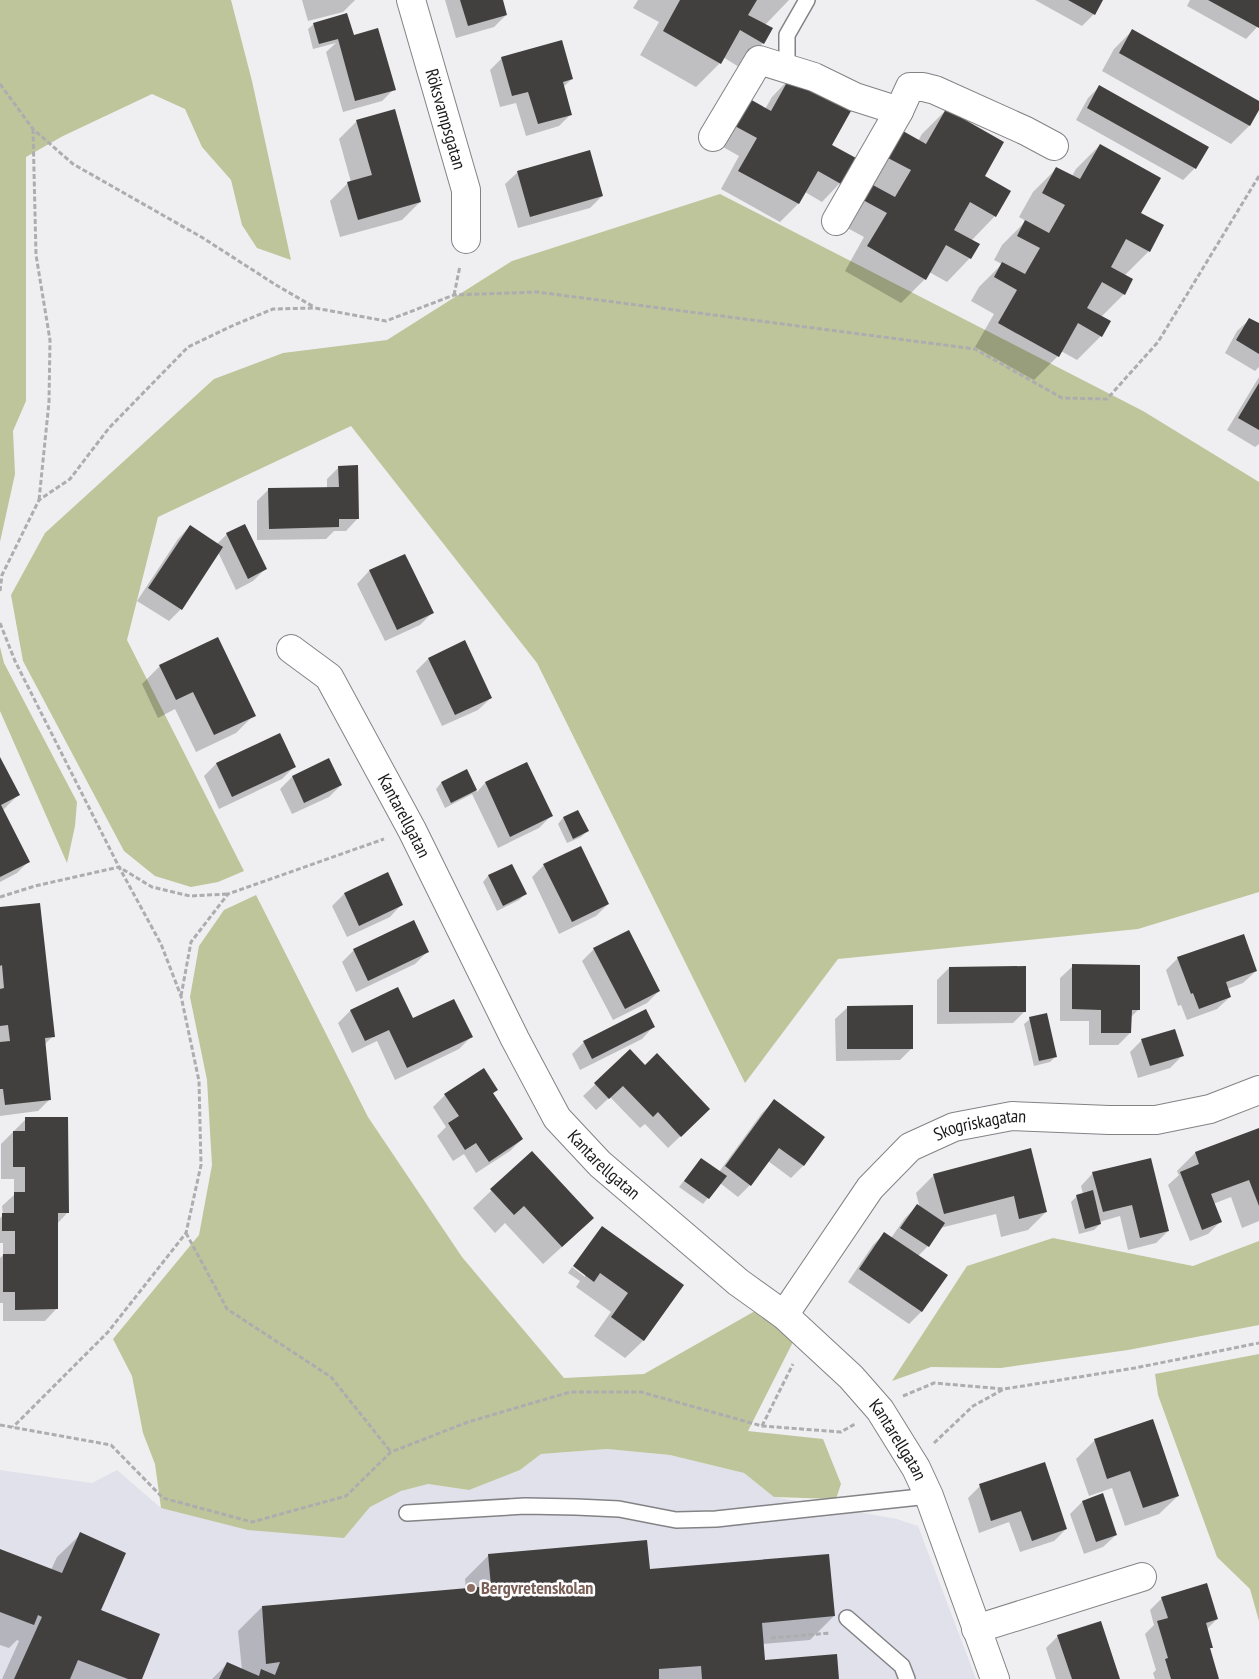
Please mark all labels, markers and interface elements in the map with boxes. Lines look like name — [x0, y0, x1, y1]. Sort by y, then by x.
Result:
street label: Röksvampsgatan — [420, 66, 471, 172]
street label: Kantarellgatan — [373, 770, 436, 861]
street label: Skogriskagatan — [930, 1104, 1027, 1146]
street label: Kantarellgatan — [563, 1125, 645, 1204]
street label: Kantarellgatan — [865, 1394, 932, 1484]
place label: Bergvretenskolan — [481, 1576, 593, 1599]
marker: Bergvretenskolan — [465, 1582, 477, 1594]

